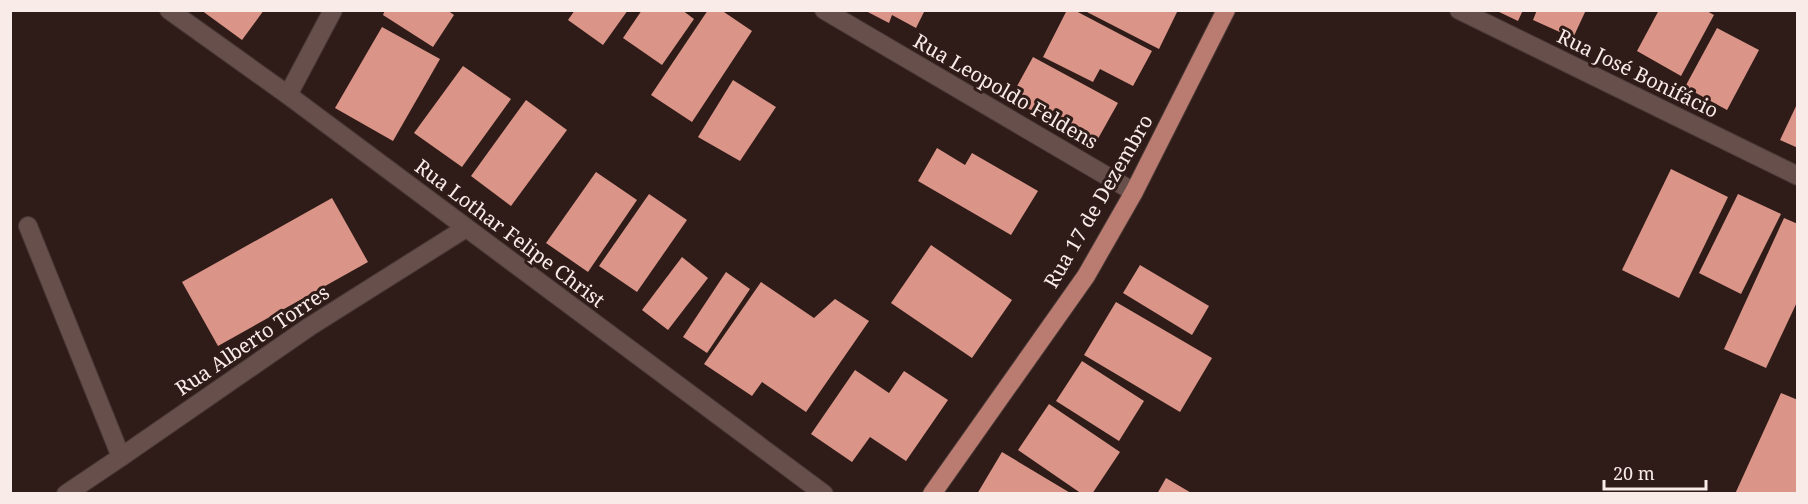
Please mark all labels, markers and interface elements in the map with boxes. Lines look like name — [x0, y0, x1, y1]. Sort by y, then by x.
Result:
street label: Rua José Bonifácio — [1553, 22, 1723, 124]
street label: Rua Leopoldo Feldens — [909, 27, 1103, 155]
street label: Rua 17 de Dezembro — [1037, 109, 1159, 293]
street label: Rua Lothar Felipe Christ — [410, 153, 610, 313]
street label: Rua Alberto Torres — [170, 278, 334, 402]
scale bar — [1604, 453, 1706, 491]
text: 20 m — [1613, 461, 1655, 485]

